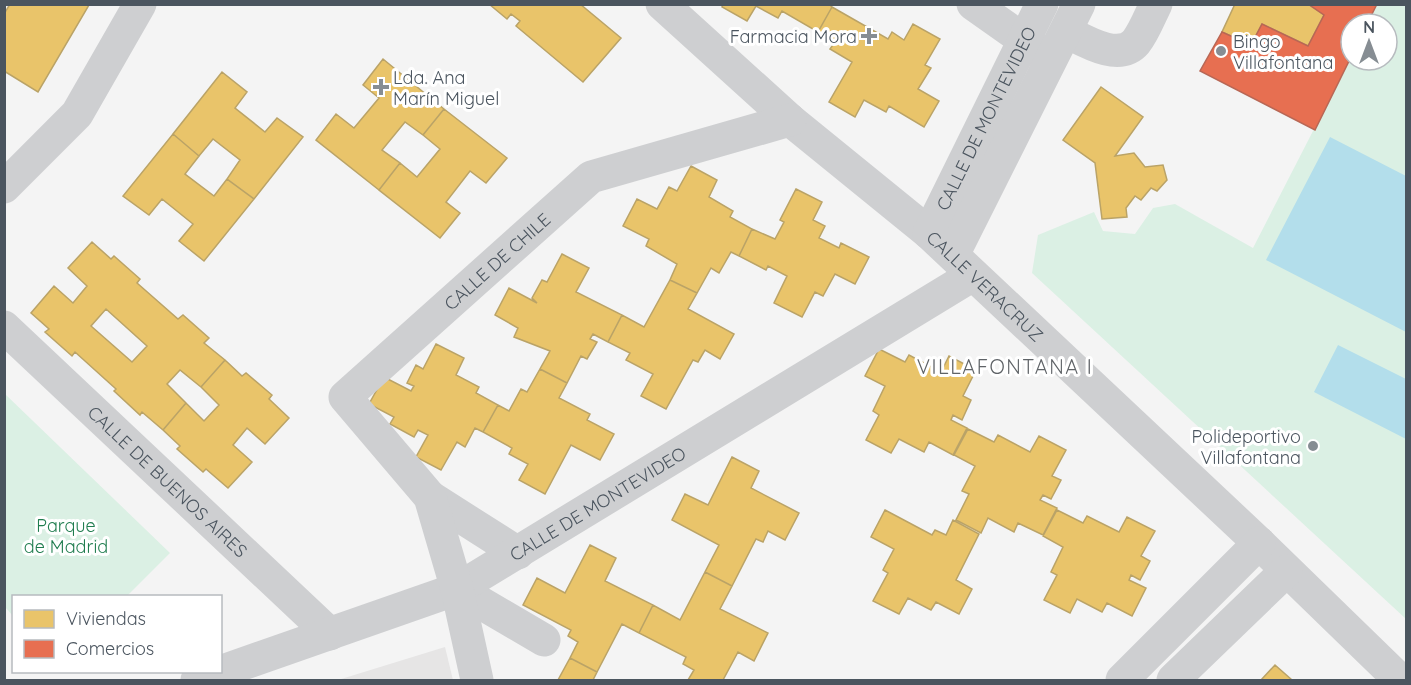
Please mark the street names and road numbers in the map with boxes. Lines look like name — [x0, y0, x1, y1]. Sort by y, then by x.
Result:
street label: CALLE DE MONTEVIDEO — [931, 22, 1041, 214]
street label: CALLE DE CHILE — [439, 208, 555, 315]
street label: CALLE VERACRUZ — [922, 225, 1048, 346]
street label: CALLE DE BUENOS AIRES — [83, 400, 253, 562]
street label: CALLE DE MONTEVIDEO — [505, 441, 690, 566]

